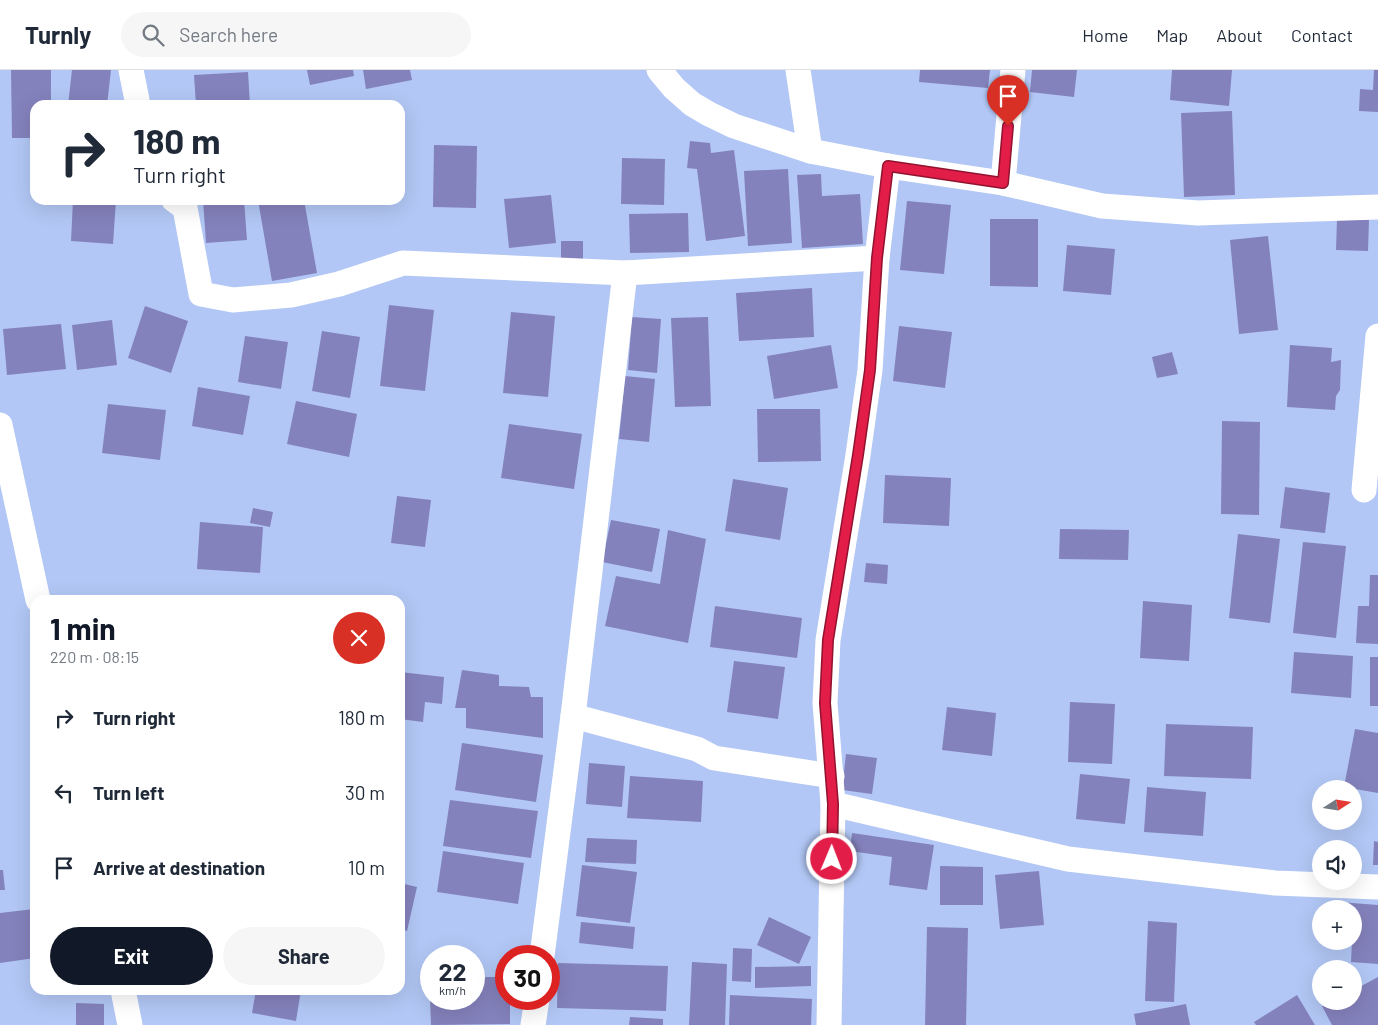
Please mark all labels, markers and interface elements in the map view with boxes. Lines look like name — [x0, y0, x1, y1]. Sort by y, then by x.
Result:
search box — [121, 12, 471, 57]
text: Turnly — [25, 20, 91, 49]
icon: search — [139, 21, 167, 49]
text: Search here — [179, 23, 278, 46]
text: Home — [1082, 24, 1128, 46]
text: Map — [1156, 24, 1188, 46]
text: About — [1216, 24, 1263, 46]
text: Contact — [1291, 24, 1353, 46]
pin — [987, 75, 1029, 126]
icon: arrive — [994, 82, 1022, 110]
text: 180 m — [133, 119, 221, 161]
icon: right — [50, 120, 115, 185]
text: Turn right — [133, 161, 226, 187]
text: 1 min — [50, 610, 116, 646]
button: close — [333, 612, 385, 664]
text: 220 m · 08:15 — [50, 647, 139, 666]
icon: right — [50, 704, 78, 732]
text: Turn right — [93, 706, 175, 729]
text: 180 m — [338, 706, 385, 729]
icon: left — [50, 779, 78, 807]
north arrow — [1312, 780, 1362, 830]
map controls — [1312, 780, 1362, 1010]
text: Turn left — [93, 781, 164, 804]
text: 30 m — [345, 781, 385, 804]
position arrow — [805, 832, 857, 884]
button: sound — [1312, 840, 1362, 890]
icon: arrive — [50, 854, 78, 882]
text: Arrive at destination — [93, 856, 265, 879]
text: 10 m — [348, 856, 385, 879]
button: + — [1312, 900, 1362, 950]
button: Exit — [50, 927, 213, 985]
button: Share — [223, 927, 385, 985]
speed limit sign: 30 — [495, 945, 560, 1010]
text: 22 — [438, 956, 467, 986]
button: − — [1312, 960, 1362, 1010]
text: km/h — [439, 983, 466, 997]

